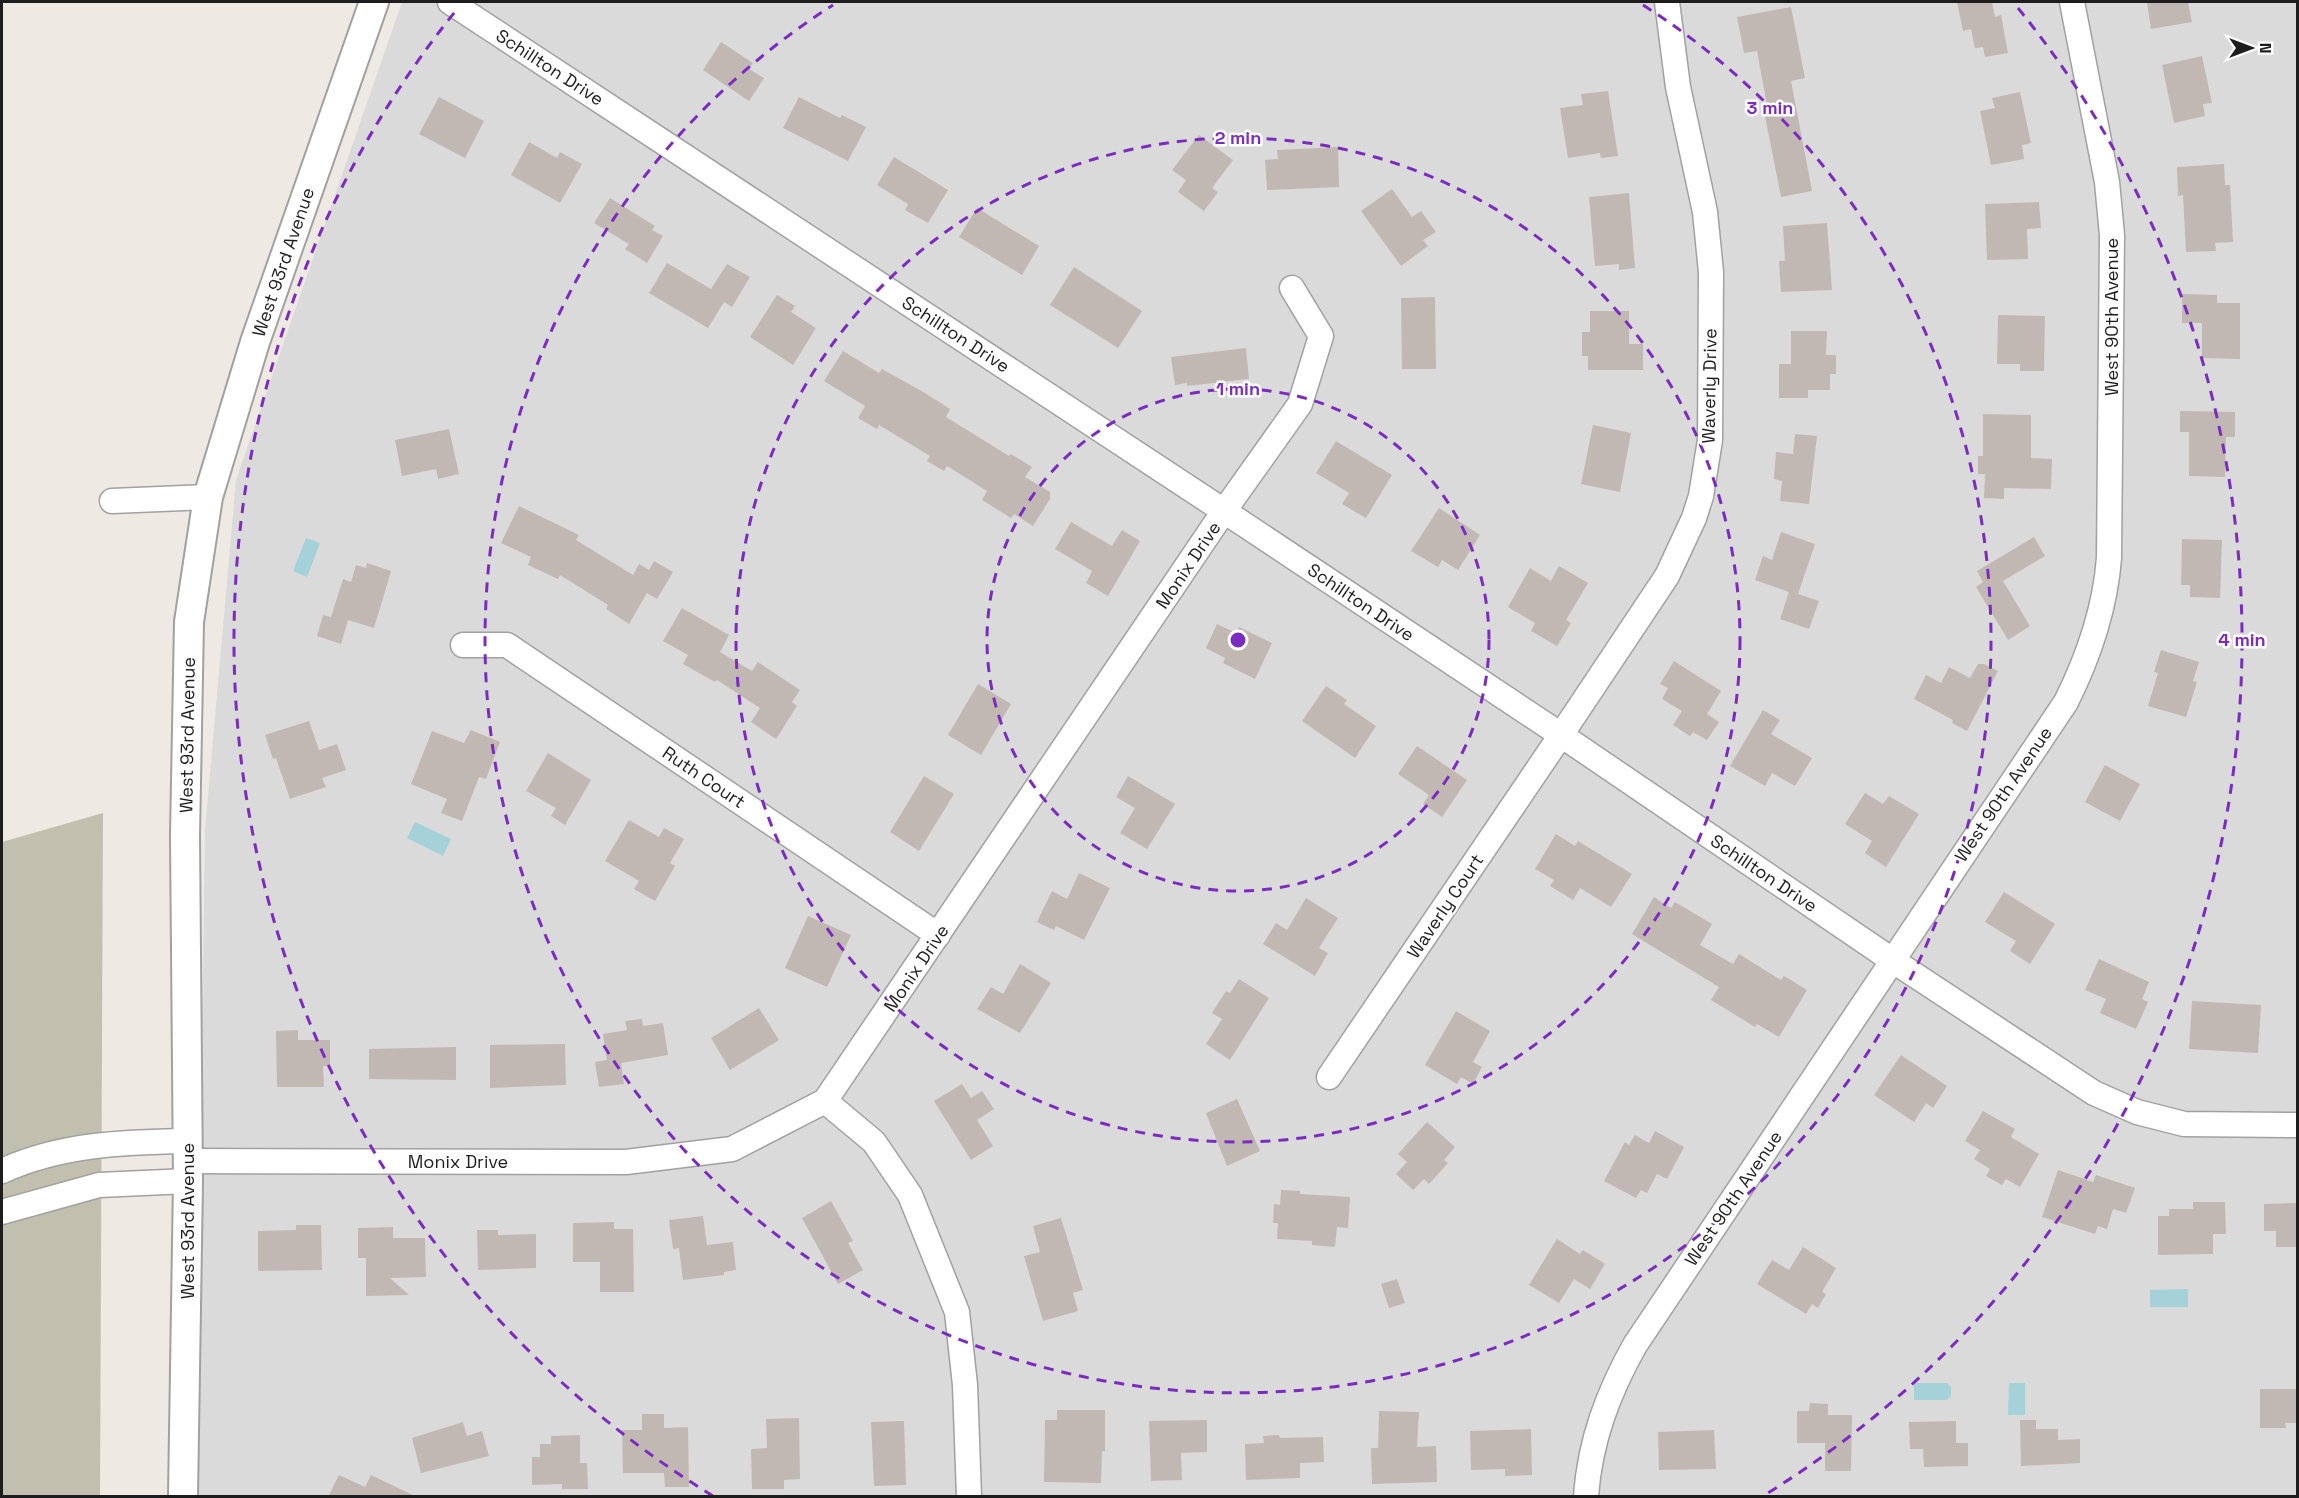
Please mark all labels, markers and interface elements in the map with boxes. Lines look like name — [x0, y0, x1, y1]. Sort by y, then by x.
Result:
north arrow — [2221, 18, 2281, 78]
street label: Schillton Drive — [492, 24, 608, 110]
text: N — [2255, 43, 2276, 53]
text: 3 min — [1747, 96, 1793, 119]
text: 2 min — [1215, 126, 1261, 149]
street label: West 93rd Avenue — [247, 184, 319, 340]
street label: West 90th Avenue — [2100, 238, 2123, 396]
street label: Schillton Drive — [898, 291, 1014, 377]
street label: Waverly Drive — [1696, 328, 1722, 444]
text: 1 min — [1216, 377, 1260, 400]
street label: Monix Drive — [1150, 517, 1226, 613]
street label: Schillton Drive — [1303, 558, 1419, 646]
text: 4 min — [2218, 628, 2266, 651]
centre of rings — [1228, 630, 1248, 650]
street label: West 93rd Avenue — [174, 657, 200, 813]
street label: West 90th Avenue — [1949, 722, 2057, 866]
street label: Ruth Court — [658, 741, 750, 813]
street label: Schillton Drive — [1706, 829, 1822, 917]
street label: Waverly Court — [1402, 849, 1488, 963]
street label: Monix Drive — [878, 920, 954, 1016]
street label: West 90th Avenue — [1679, 1126, 1787, 1270]
street label: West 93rd Avenue — [176, 1143, 199, 1299]
street label: Monix Drive — [408, 1150, 508, 1173]

